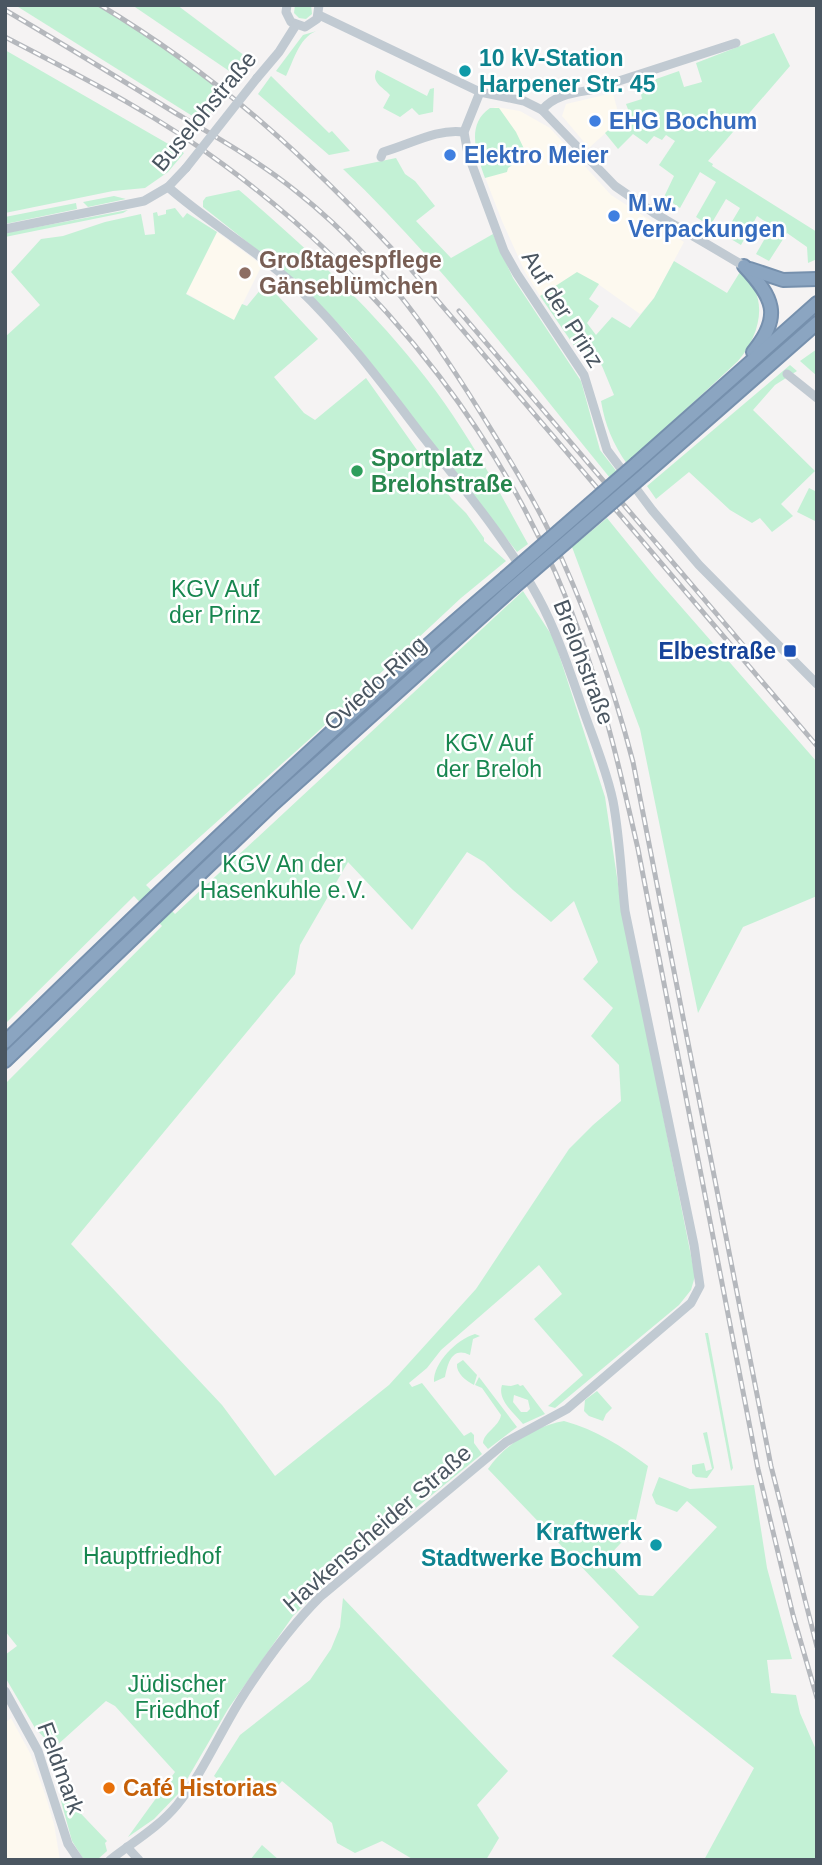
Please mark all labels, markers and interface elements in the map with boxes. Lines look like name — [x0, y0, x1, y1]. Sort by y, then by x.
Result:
place label: 10 kV-Station Harpener Str. 45 — [479, 45, 656, 97]
street label: Buselohstraße — [146, 46, 262, 176]
marker: 10 kV-Station Harpener Str. 45 — [457, 63, 473, 79]
place label: EHG Bochum — [609, 108, 757, 134]
marker: EHG Bochum — [587, 113, 603, 129]
place label: Elektro Meier — [464, 142, 608, 168]
marker: Elektro Meier — [442, 147, 458, 163]
place label: M.w. Verpackungen — [628, 190, 785, 242]
marker: M.w. Verpackungen — [606, 208, 622, 224]
street label: Auf der Prinz — [517, 246, 609, 372]
place label: Großtagespflege Gänseblümchen — [259, 247, 442, 299]
marker: Großtagespflege Gänseblümchen — [237, 265, 253, 281]
place label: Sportplatz Brelohstraße — [371, 445, 513, 497]
marker: Sportplatz Brelohstraße — [349, 463, 365, 479]
park label: KGV Auf der Prinz — [169, 576, 261, 628]
street label: Brelohstraße — [548, 596, 620, 728]
street label: Oviedo-Ring — [319, 631, 431, 735]
place label: Elbestraße — [658, 638, 776, 664]
marker: Elbestraße — [782, 643, 798, 659]
park label: KGV Auf der Breloh — [436, 730, 542, 782]
park label: KGV An der Hasenkuhle e.V. — [200, 851, 366, 903]
street label: Havkenscheider Straße — [278, 1439, 476, 1617]
place label: Kraftwerk Stadtwerke Bochum — [421, 1519, 642, 1571]
marker: Kraftwerk Stadtwerke Bochum — [648, 1537, 664, 1553]
park label: Hauptfriedhof — [83, 1543, 222, 1569]
park label: Jüdischer Friedhof — [128, 1671, 227, 1723]
street label: Feldmark — [32, 1719, 90, 1818]
place label: Café Historias — [123, 1775, 278, 1801]
marker: Café Historias — [101, 1780, 117, 1796]

